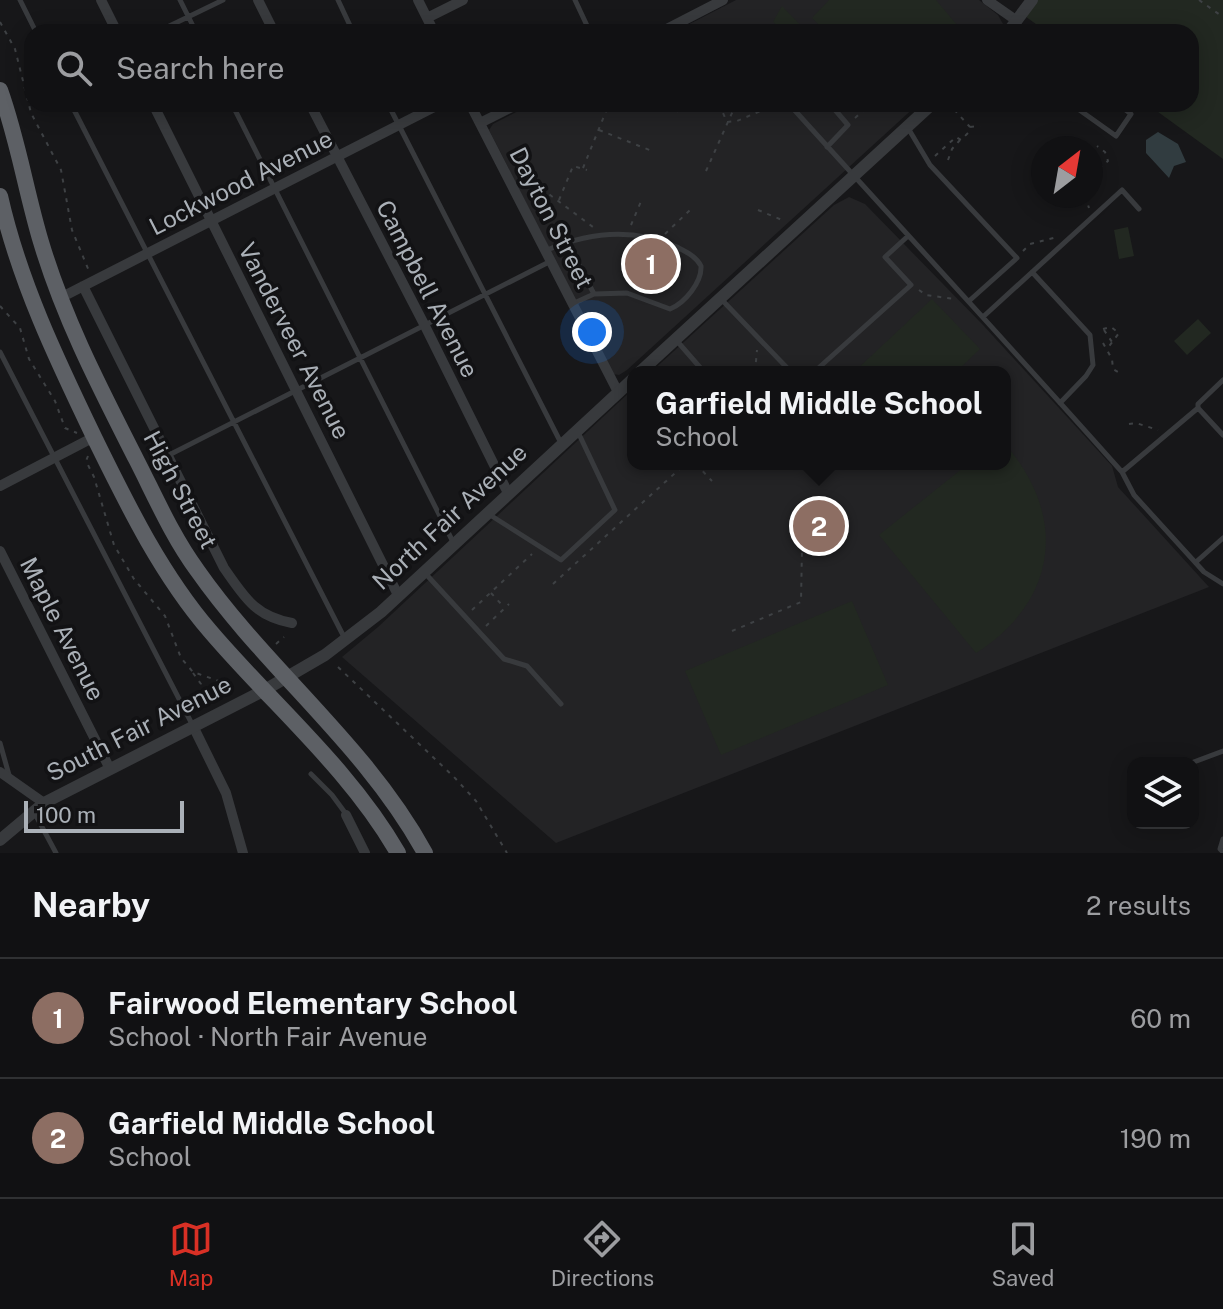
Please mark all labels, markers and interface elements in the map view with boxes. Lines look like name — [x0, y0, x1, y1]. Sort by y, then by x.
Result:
search box — [24, 24, 1199, 112]
icon: search — [52, 46, 96, 90]
text: Search here — [116, 50, 284, 86]
street label: Lockwood Avenue — [144, 124, 337, 240]
north arrow — [1031, 136, 1103, 208]
street label: Dayton Street — [504, 142, 599, 293]
street label: Campbell Avenue — [371, 195, 485, 382]
pin: 1 — [625, 234, 677, 294]
street label: Vanderveer Avenue — [233, 238, 357, 443]
your location — [572, 312, 612, 352]
popup — [627, 366, 1011, 470]
text: Garfield Middle School — [655, 385, 983, 421]
text: School — [655, 421, 739, 452]
street label: High Street — [138, 426, 224, 553]
street label: North Fair Avenue — [366, 438, 532, 595]
pin: 2 — [793, 496, 845, 556]
street label: Maple Avenue — [15, 552, 111, 705]
street label: South Fair Avenue — [41, 669, 236, 787]
map controls — [1127, 757, 1199, 829]
button: layers — [1127, 757, 1199, 829]
scale bar — [24, 797, 184, 833]
text: 100 m — [36, 802, 96, 828]
text: Nearby — [32, 885, 150, 925]
text: 2 results — [1086, 890, 1191, 921]
text: Fairwood Elementary School — [108, 985, 518, 1021]
text: 1 — [52, 1003, 64, 1034]
text: 60 m — [1130, 1003, 1191, 1034]
text: School · North Fair Avenue — [108, 1021, 427, 1052]
text: Garfield Middle School — [108, 1105, 435, 1141]
text: 2 — [50, 1123, 66, 1154]
text: 190 m — [1120, 1123, 1191, 1154]
text: School — [108, 1141, 192, 1172]
tab: Map — [169, 1217, 213, 1291]
tab: Directions — [551, 1217, 654, 1291]
tab: Saved — [991, 1217, 1054, 1291]

